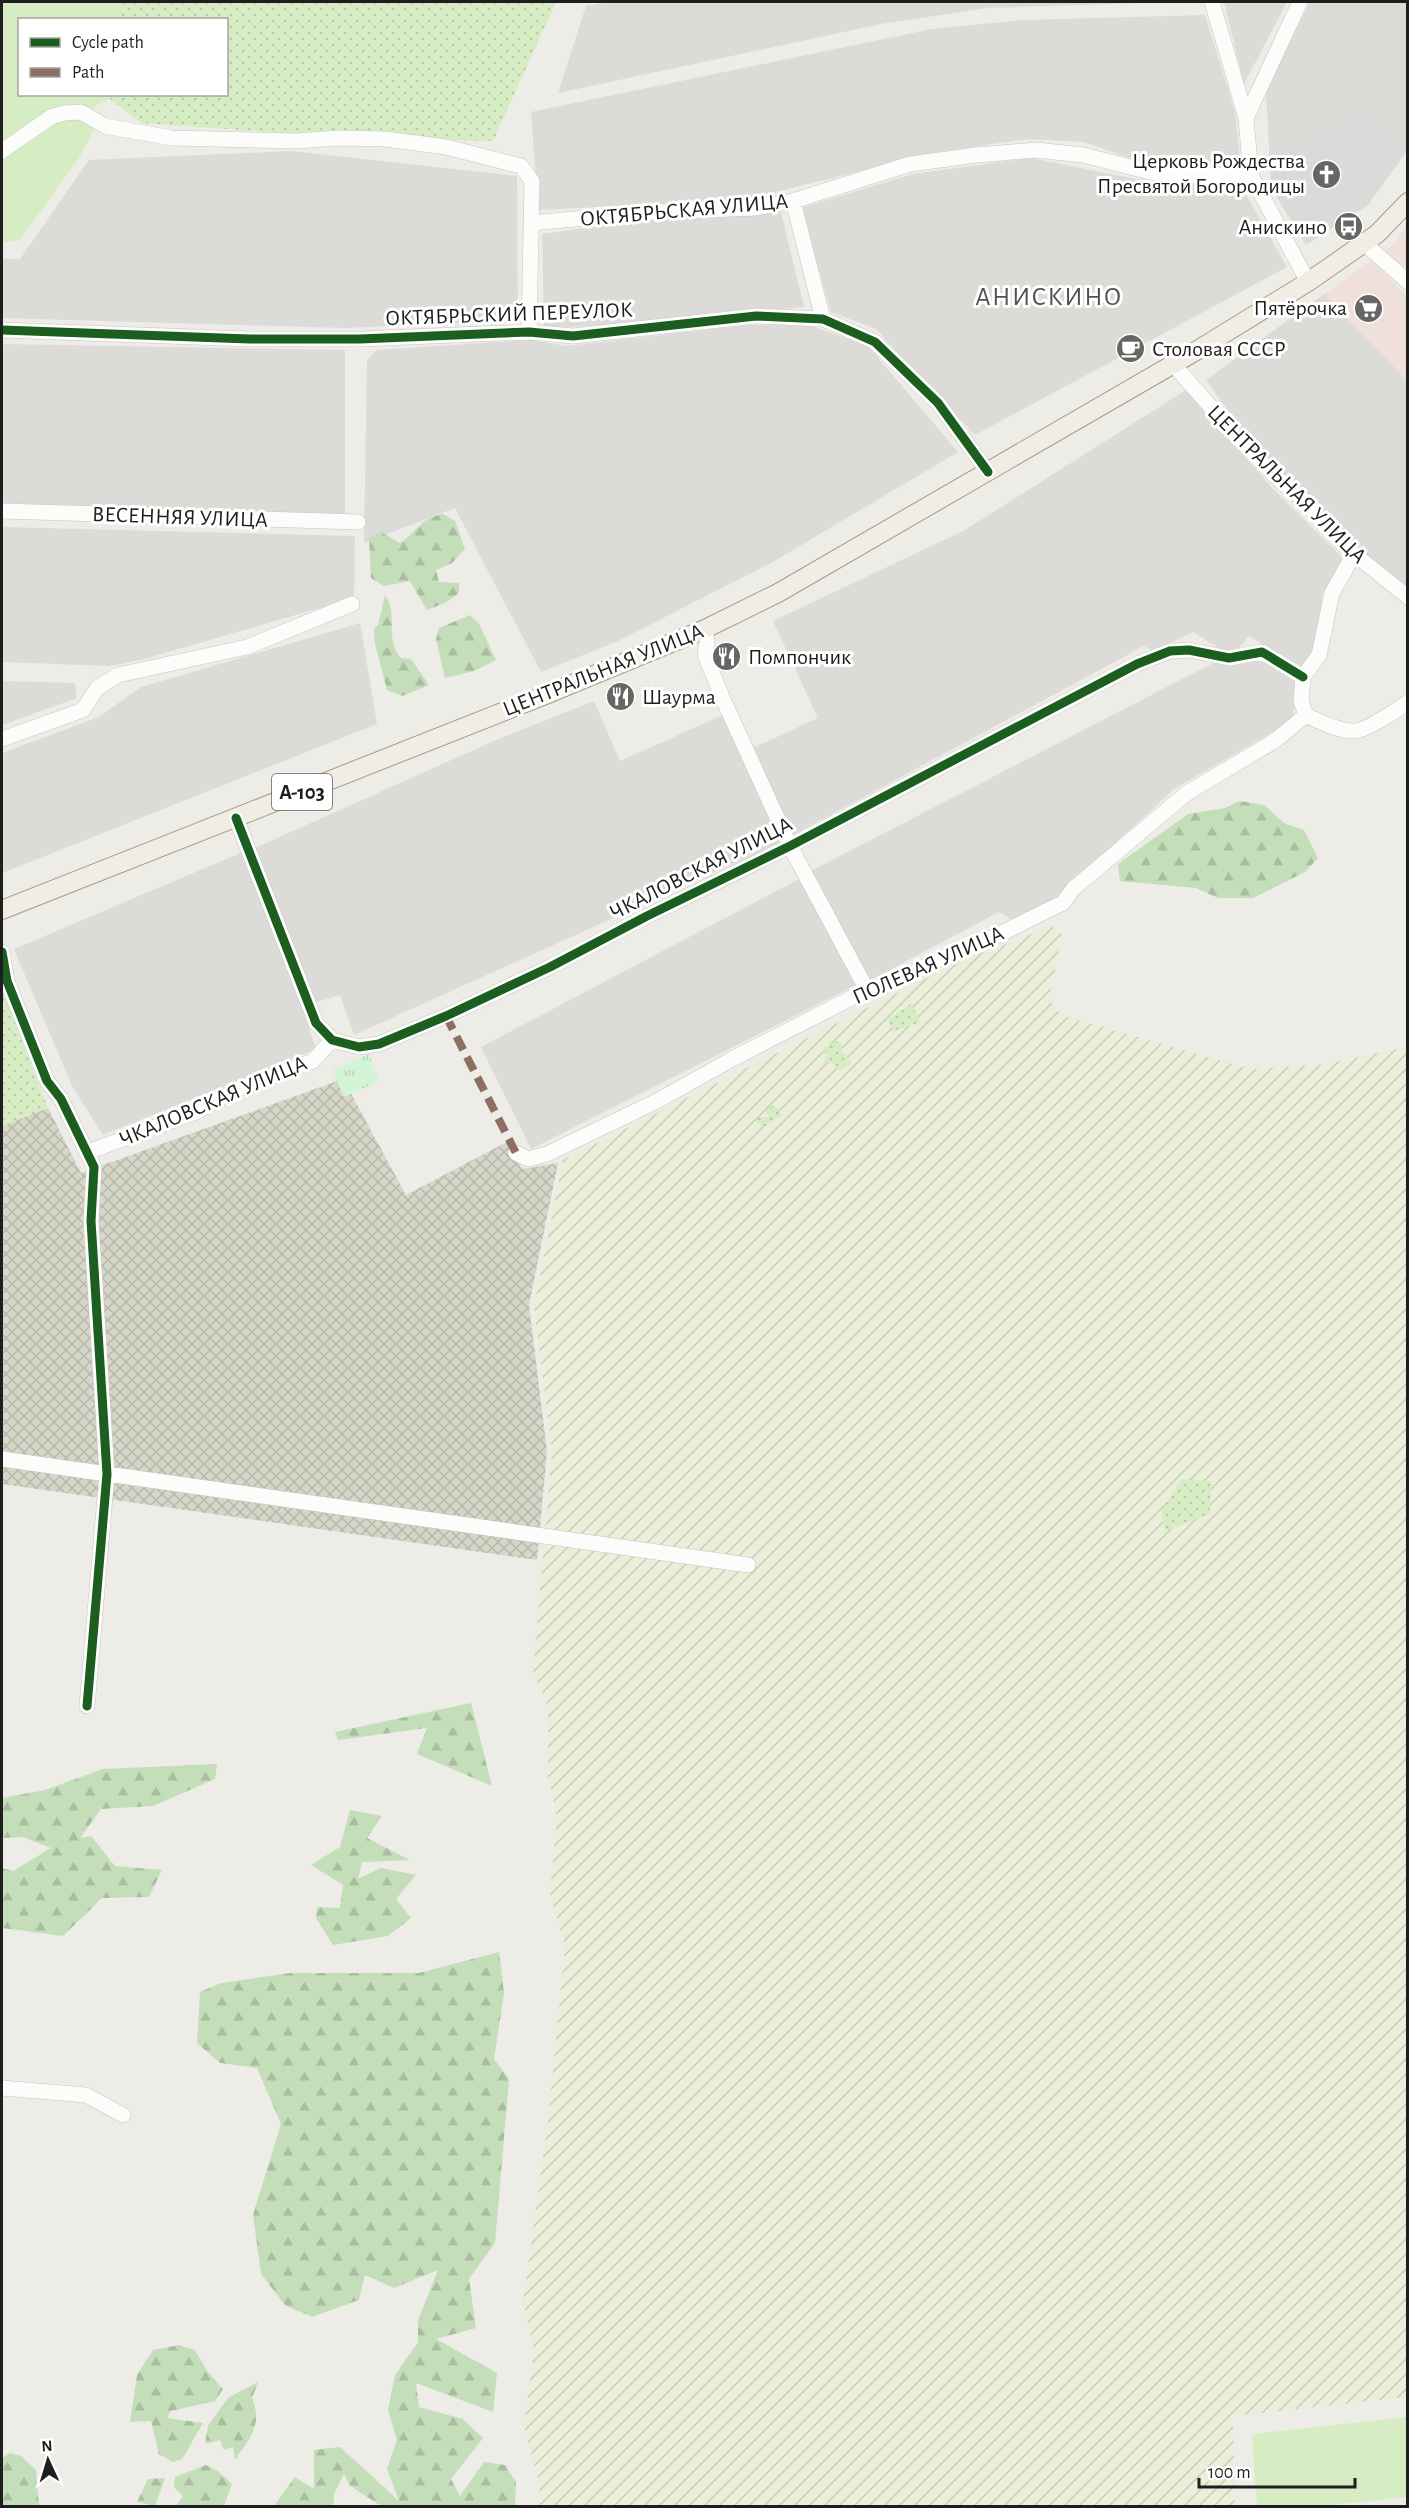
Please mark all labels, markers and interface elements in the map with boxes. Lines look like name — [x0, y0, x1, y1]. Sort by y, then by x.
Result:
legend — [18, 18, 228, 96]
text: Cycle path — [72, 34, 144, 52]
text: Path — [72, 64, 104, 82]
place label: Церковь Рождества Пресвятой Богородицы — [1097, 150, 1305, 197]
church icon: Церковь Рождества Пресвятой Богородицы — [1310, 158, 1342, 190]
street label: ОКТЯБРЬСКАЯ УЛИЦА — [579, 190, 789, 230]
bus stop icon: Анискино — [1332, 211, 1364, 243]
place label: Анискино — [1238, 216, 1327, 238]
district label: АНИСКИНО — [975, 284, 1123, 310]
supermarket icon: Пятёрочка — [1352, 292, 1384, 324]
place label: Пятёрочка — [1253, 297, 1347, 319]
street label: ОКТЯБРЬСКИЙ ПЕРЕУЛОК — [385, 299, 633, 329]
cafe icon: Столовая СССР — [1115, 333, 1147, 365]
place label: Столовая СССР — [1152, 338, 1285, 360]
street label: ЦЕНТРАЛЬНАЯ УЛИЦА — [1204, 401, 1371, 568]
street label: ВЕСЕННЯЯ УЛИЦА — [92, 503, 268, 531]
street label: ЦЕНТРАЛЬНАЯ УЛИЦА — [500, 620, 706, 720]
restaurant icon: Помпончик — [711, 641, 743, 673]
place label: Помпончик — [748, 646, 851, 668]
restaurant icon: Шаурма — [605, 681, 637, 713]
place label: Шаурма — [642, 686, 716, 708]
road number: А-103 — [272, 774, 332, 810]
street label: ЧКАЛОВСКАЯ УЛИЦА — [606, 813, 796, 923]
street label: ПОЛЕВАЯ УЛИЦА — [849, 922, 1007, 1008]
street label: ЧКАЛОВСКАЯ УЛИЦА — [116, 1052, 310, 1150]
north arrow — [18, 2430, 78, 2490]
text: N — [41, 2438, 53, 2454]
scale bar — [1199, 2451, 1355, 2489]
text: 100 m — [1208, 2464, 1251, 2482]

